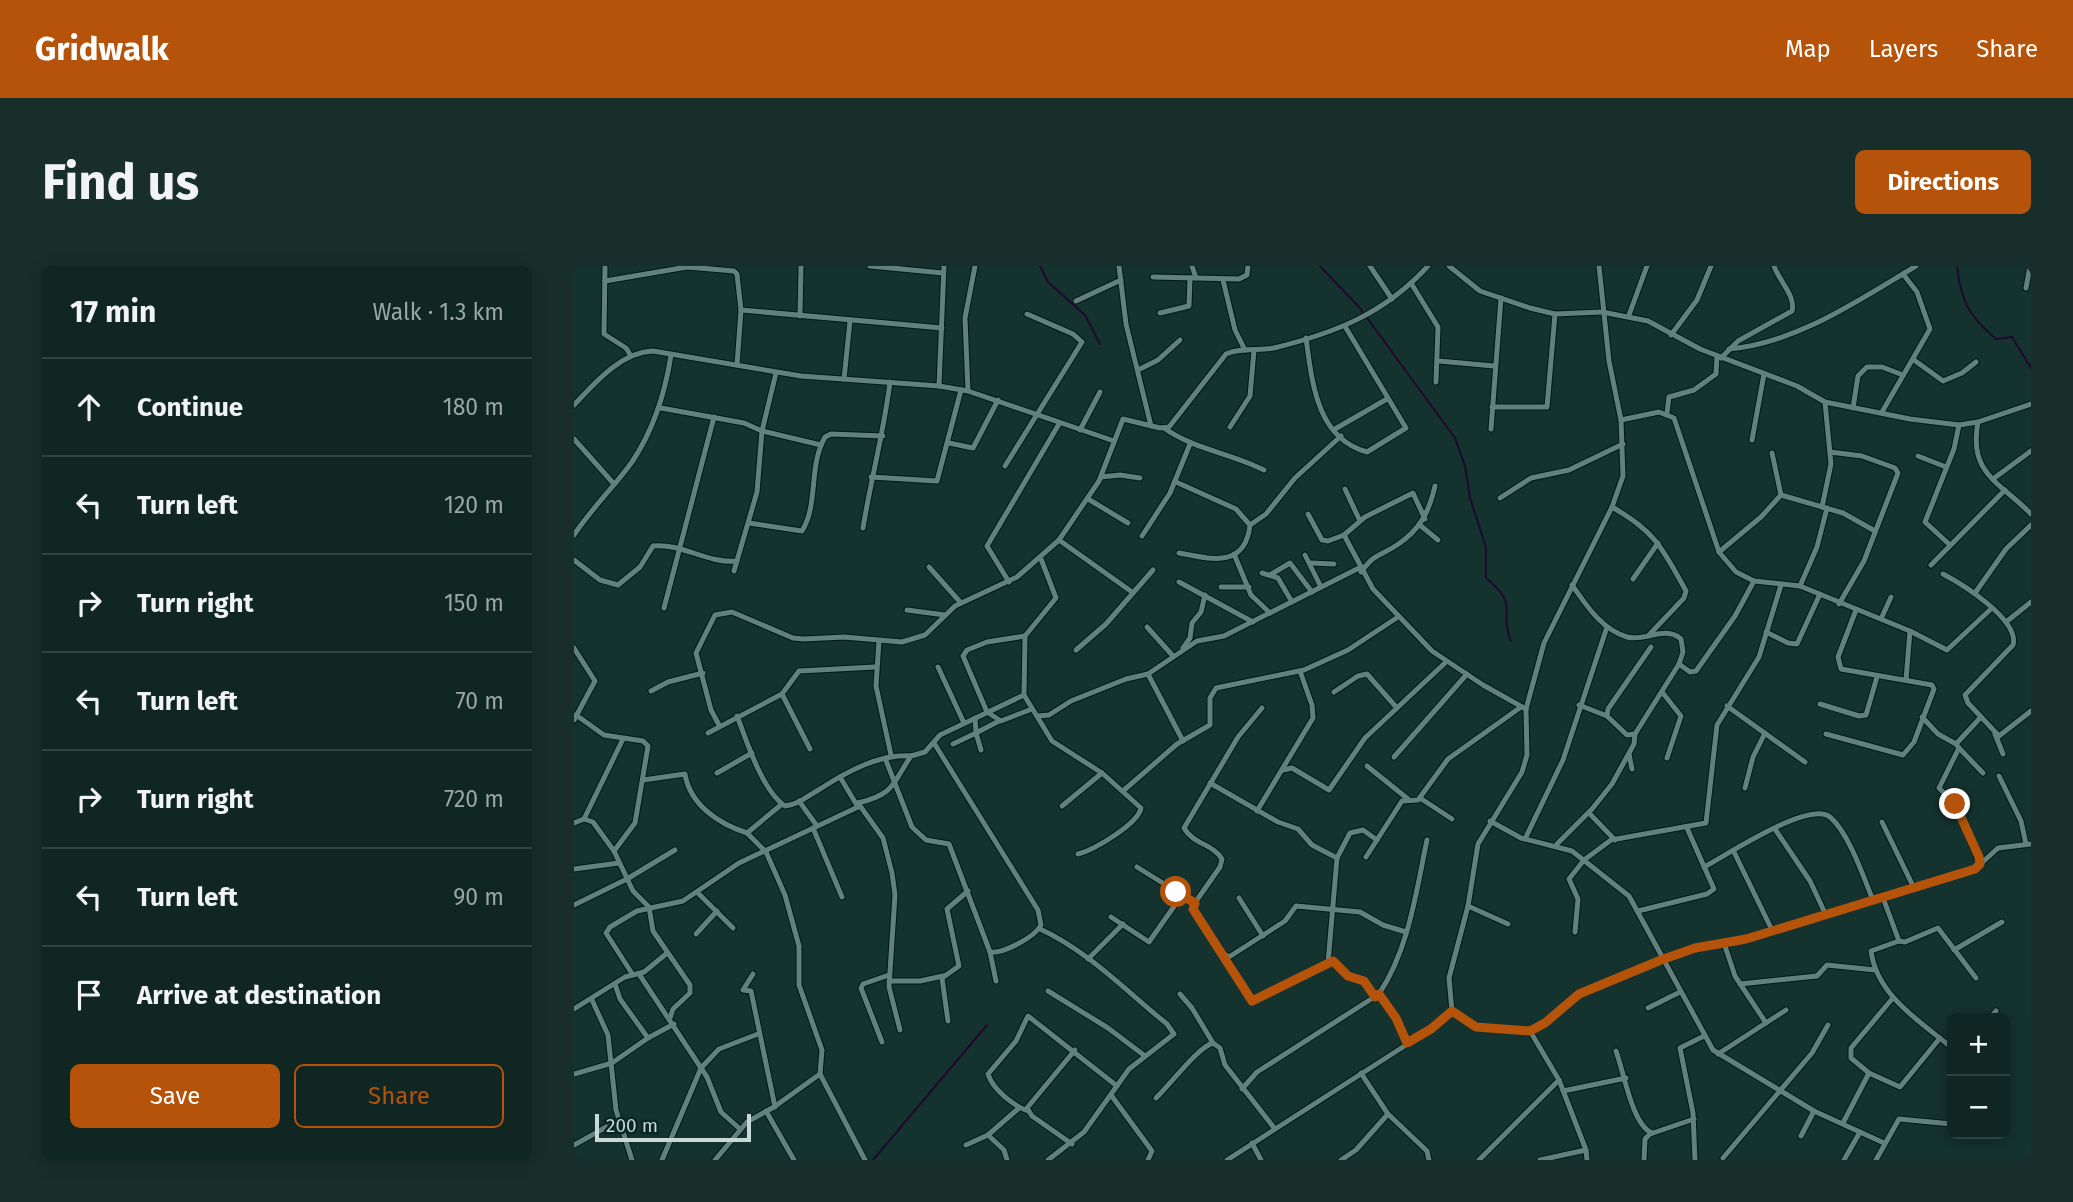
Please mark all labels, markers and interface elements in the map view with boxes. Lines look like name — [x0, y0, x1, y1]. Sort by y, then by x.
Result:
text: Gridwalk — [35, 29, 169, 69]
text: Map — [1785, 35, 1831, 63]
text: Layers — [1869, 35, 1938, 63]
text: Share — [1976, 35, 2038, 63]
button: Directions — [1855, 150, 2031, 214]
text: Find us — [42, 153, 199, 212]
text: 17 min — [70, 294, 156, 330]
text: Walk · 1.3 km — [372, 298, 504, 326]
icon: ahead — [70, 388, 108, 426]
text: Continue — [137, 392, 243, 423]
text: 180 m — [443, 393, 504, 421]
icon: left — [70, 486, 108, 524]
text: Turn left — [137, 490, 238, 521]
text: 120 m — [444, 491, 504, 519]
icon: right — [70, 584, 108, 622]
text: Turn right — [137, 588, 254, 619]
text: 150 m — [444, 589, 504, 617]
icon: left — [70, 682, 108, 720]
text: Turn left — [137, 686, 238, 717]
text: 70 m — [455, 687, 504, 715]
icon: right — [70, 780, 108, 818]
text: Turn right — [137, 784, 254, 815]
text: 720 m — [444, 785, 504, 813]
route end — [1939, 788, 1970, 819]
route start — [1160, 876, 1191, 907]
icon: left — [70, 878, 108, 916]
text: Turn left — [137, 882, 238, 913]
text: 90 m — [453, 883, 504, 911]
icon: arrive — [70, 976, 108, 1014]
text: Arrive at destination — [137, 980, 381, 1011]
map controls — [1947, 1013, 2010, 1139]
button: + — [1947, 1013, 2010, 1076]
button: Save — [70, 1064, 280, 1128]
button: Share — [294, 1064, 504, 1128]
button: − — [1947, 1076, 2010, 1139]
scale bar — [595, 1111, 751, 1143]
text: 200 m — [606, 1114, 658, 1137]

